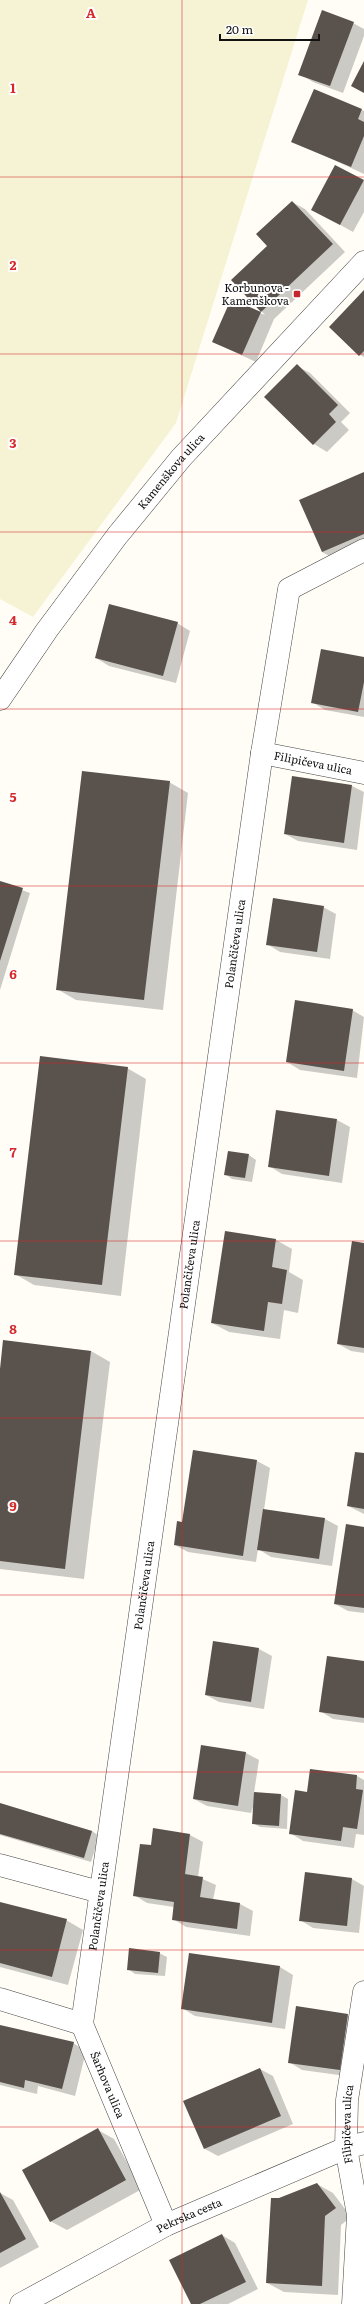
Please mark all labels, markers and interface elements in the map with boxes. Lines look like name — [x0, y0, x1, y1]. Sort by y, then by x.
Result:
text: A — [86, 3, 96, 22]
scale bar — [220, 16, 319, 42]
text: 20 m — [226, 20, 253, 38]
text: 1 — [10, 78, 16, 97]
text: 2 — [10, 255, 17, 274]
place label: Korbunova - Kamenškova — [222, 279, 289, 308]
marker: Korbunova - Kamenškova — [292, 289, 302, 299]
street label: Kamenškova ulica — [133, 429, 207, 512]
text: 3 — [9, 433, 17, 452]
text: 4 — [9, 610, 17, 629]
street label: Filipičeva ulica — [273, 747, 354, 778]
text: 5 — [9, 787, 17, 806]
street label: Polančičeva ulica — [220, 898, 248, 989]
text: 6 — [9, 964, 17, 983]
text: 7 — [9, 1142, 17, 1161]
street label: Polančičeva ulica — [174, 1219, 203, 1310]
text: 8 — [9, 1319, 17, 1338]
text: 9 — [9, 1496, 17, 1515]
street label: Polančičeva ulica — [129, 1539, 157, 1631]
street label: Polančičeva ulica — [83, 1860, 112, 1952]
street label: Šarhova ulica — [87, 2049, 129, 2120]
street label: Filipičeva ulica — [337, 2083, 356, 2165]
street label: Pekrska cesta — [153, 2193, 224, 2236]

